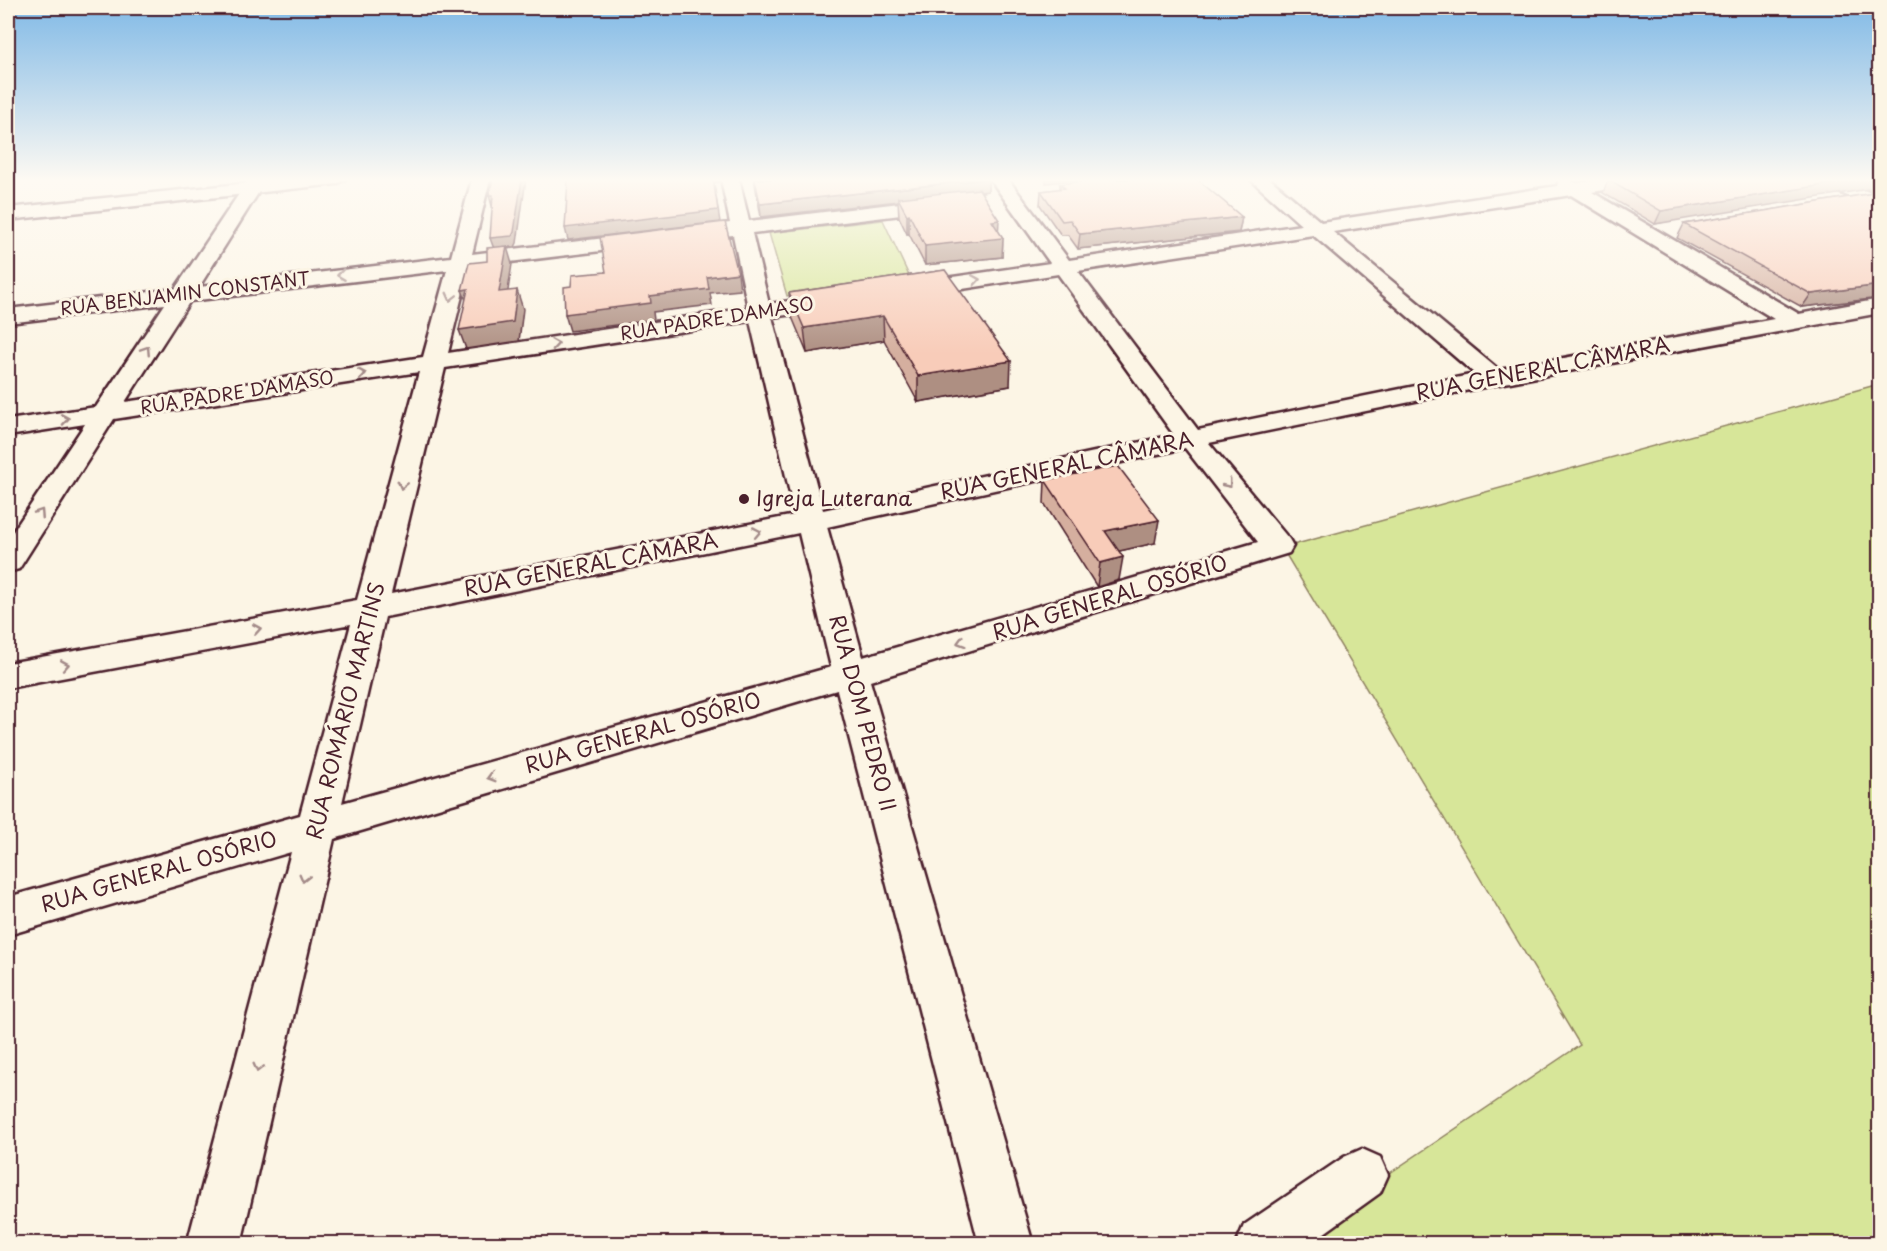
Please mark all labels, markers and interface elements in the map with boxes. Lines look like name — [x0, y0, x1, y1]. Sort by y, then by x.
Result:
street label: RUA BENJAMIN CONSTANT — [58, 264, 312, 321]
one-way arrow — [336, 269, 345, 281]
one-way arrow — [970, 274, 980, 287]
street label: RUA PADRE DAMASO — [618, 289, 816, 346]
one-way arrow — [445, 291, 458, 301]
street label: RUA GENERAL CÂMARA — [1413, 327, 1673, 407]
one-way arrow — [550, 339, 559, 351]
one-way arrow — [139, 345, 150, 356]
street label: RUA PADRE DAMASO — [138, 363, 336, 420]
one-way arrow — [357, 368, 367, 380]
one-way arrow — [61, 413, 70, 425]
street label: RUA GENERAL CÂMARA — [937, 422, 1196, 507]
one-way arrow — [1220, 477, 1231, 488]
one-way arrow — [397, 480, 410, 490]
place label: Igreja Luterana — [756, 481, 912, 513]
marker: Igreja Luterana — [737, 492, 751, 506]
one-way arrow — [32, 508, 43, 519]
street label: RUA GENERAL CÂMARA — [461, 523, 721, 603]
one-way arrow — [752, 526, 762, 539]
street label: RUA GENERAL OSÓRIO — [988, 545, 1231, 647]
street label: RUA ROMÁRIO MARTINS — [297, 579, 392, 843]
street label: RUA DOM PEDRO II — [822, 611, 906, 814]
one-way arrow — [252, 624, 262, 636]
one-way arrow — [956, 635, 967, 647]
one-way arrow — [60, 659, 70, 671]
street label: RUA GENERAL OSÓRIO — [521, 682, 764, 780]
one-way arrow — [486, 770, 497, 782]
street label: RUA GENERAL OSÓRIO — [37, 821, 280, 919]
one-way arrow — [299, 873, 312, 883]
one-way arrow — [252, 1063, 265, 1073]

